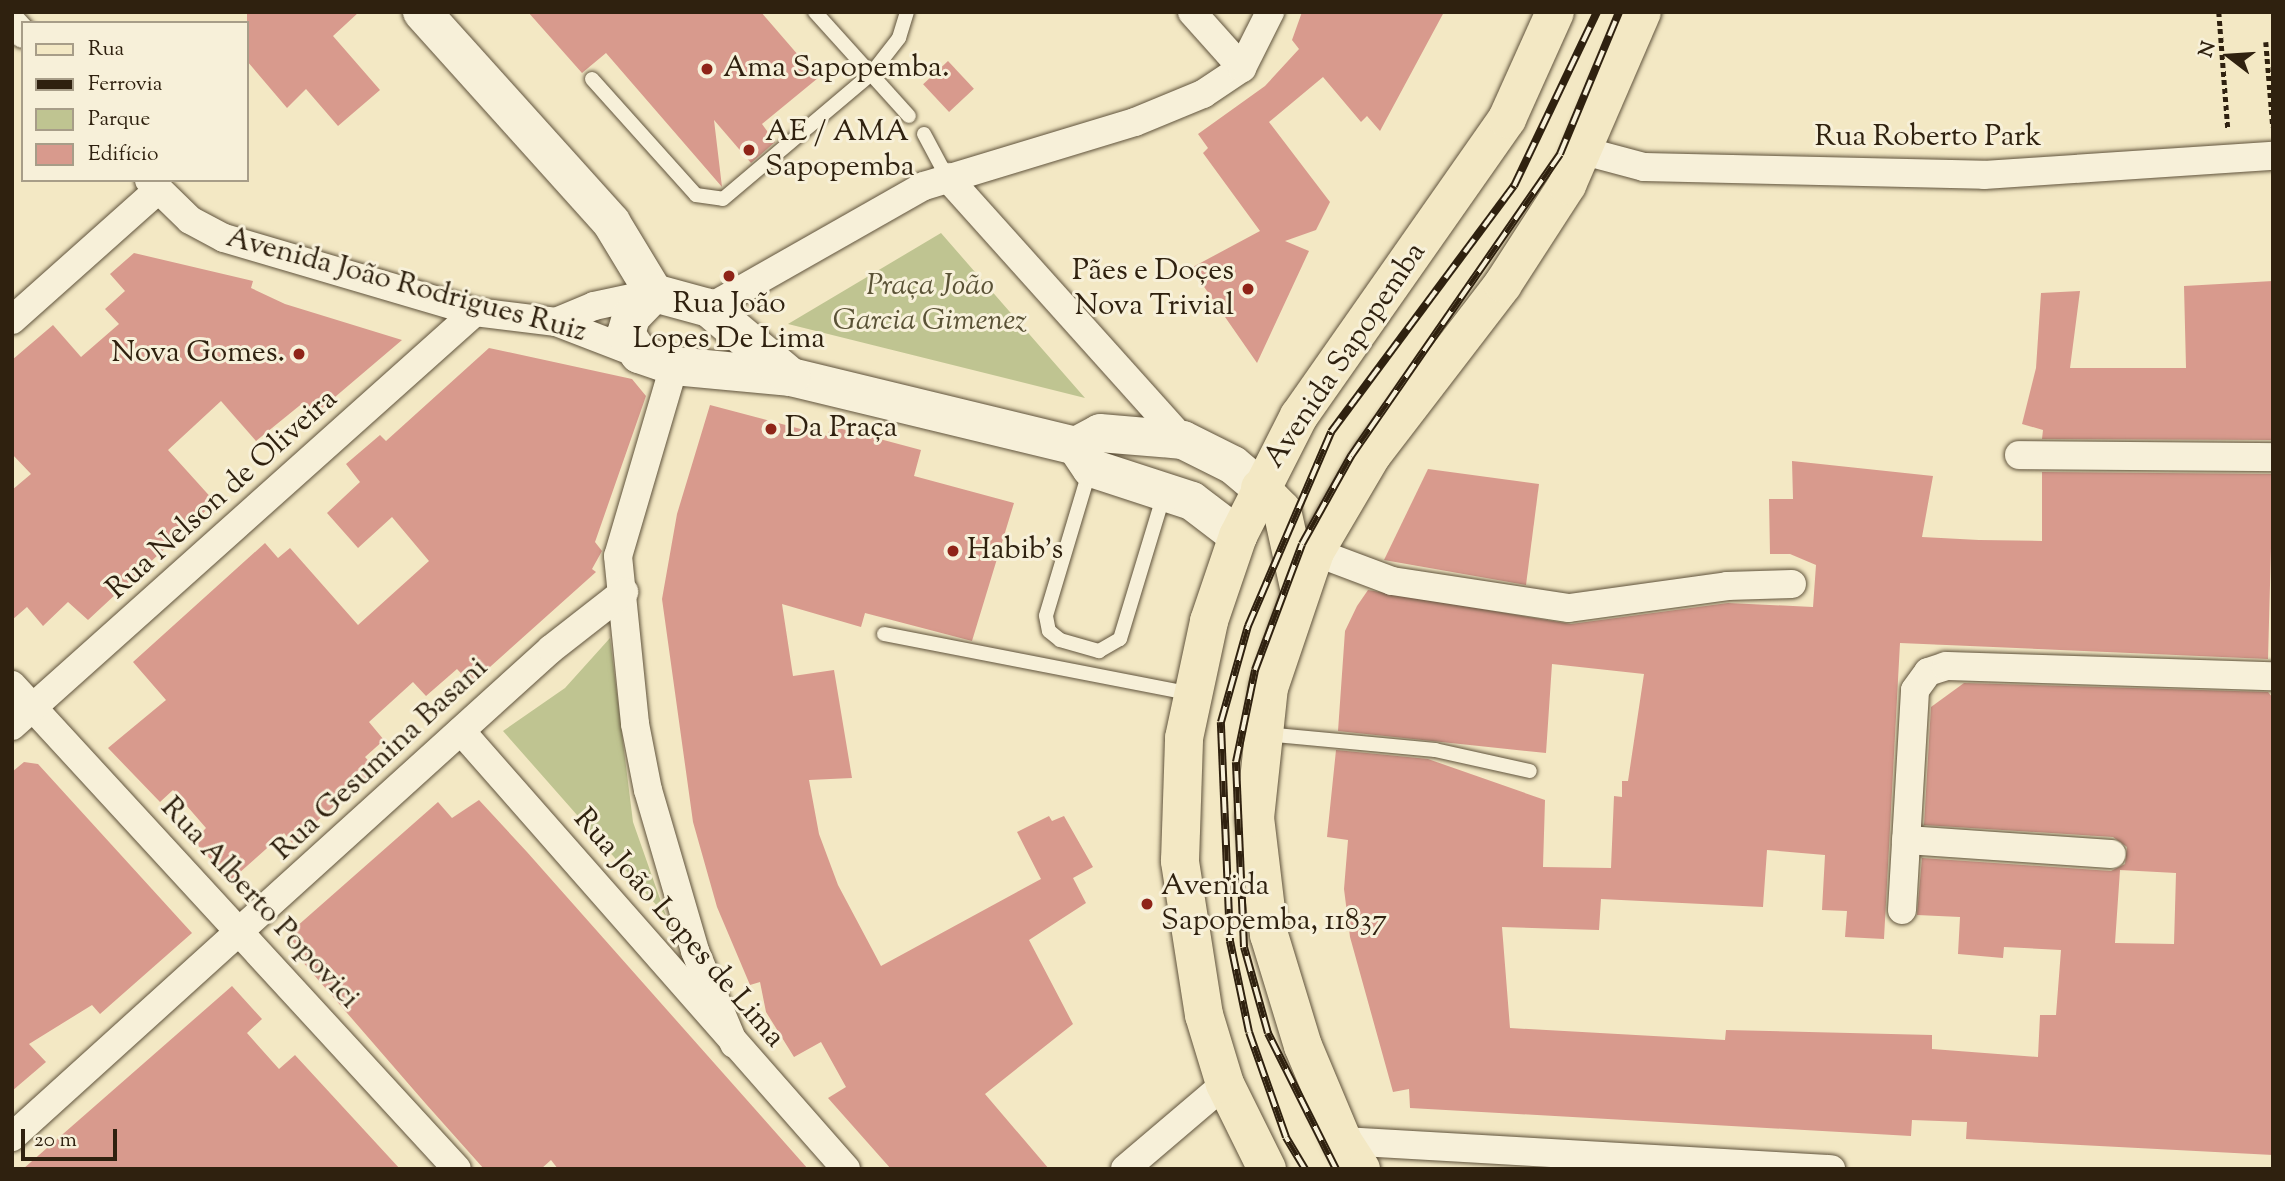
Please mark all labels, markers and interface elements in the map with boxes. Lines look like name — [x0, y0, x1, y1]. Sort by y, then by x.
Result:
legend — [21, 21, 248, 182]
north arrow — [2194, 21, 2264, 91]
text: Rua — [88, 35, 124, 65]
text: N — [2193, 39, 2224, 61]
place label: Ama Sapopemba. — [723, 51, 949, 87]
marker: Ama Sapopemba. — [697, 59, 717, 79]
text: Ferrovia — [88, 70, 162, 100]
text: Parque — [88, 105, 150, 135]
place label: AE / AMA Sapopemba — [765, 115, 915, 186]
street label: Rua Roberto Park — [1814, 120, 2042, 156]
text: Edifício — [88, 140, 158, 170]
marker: AE / AMA Sapopemba — [739, 140, 759, 160]
street label: Avenida João Rodrigues Ruiz — [222, 221, 590, 351]
street label: Avenida Sapopemba — [1257, 236, 1435, 476]
place label: Pães e Doçes Nova Trivial — [1072, 254, 1234, 324]
marker: Rua João Lopes De Lima — [721, 268, 737, 284]
park label: Praça João Garcia Gimenez — [833, 269, 1027, 340]
marker: Pães e Doçes Nova Trivial — [1240, 281, 1256, 297]
place label: Rua João Lopes De Lima — [633, 287, 825, 358]
place label: Nova Gomes. — [111, 336, 285, 372]
marker: Nova Gomes. — [291, 346, 307, 362]
street label: Rua Nelson de Oliveira — [100, 382, 346, 608]
place label: Da Praça — [785, 411, 898, 447]
marker: Da Praça — [763, 421, 779, 437]
place label: Habib's — [967, 533, 1063, 569]
marker: Habib's — [945, 543, 961, 559]
street label: Rua Gesumina Basani — [266, 651, 496, 869]
street label: Rua Alberto Popovici — [152, 791, 366, 1017]
street label: Rua João Lopes de Lima — [564, 802, 792, 1056]
place label: Avenida Sapopemba, 11837 — [1161, 869, 1387, 939]
marker: Avenida Sapopemba, 11837 — [1139, 896, 1155, 912]
scale bar — [24, 1114, 121, 1158]
text: 20 m — [34, 1126, 77, 1156]

